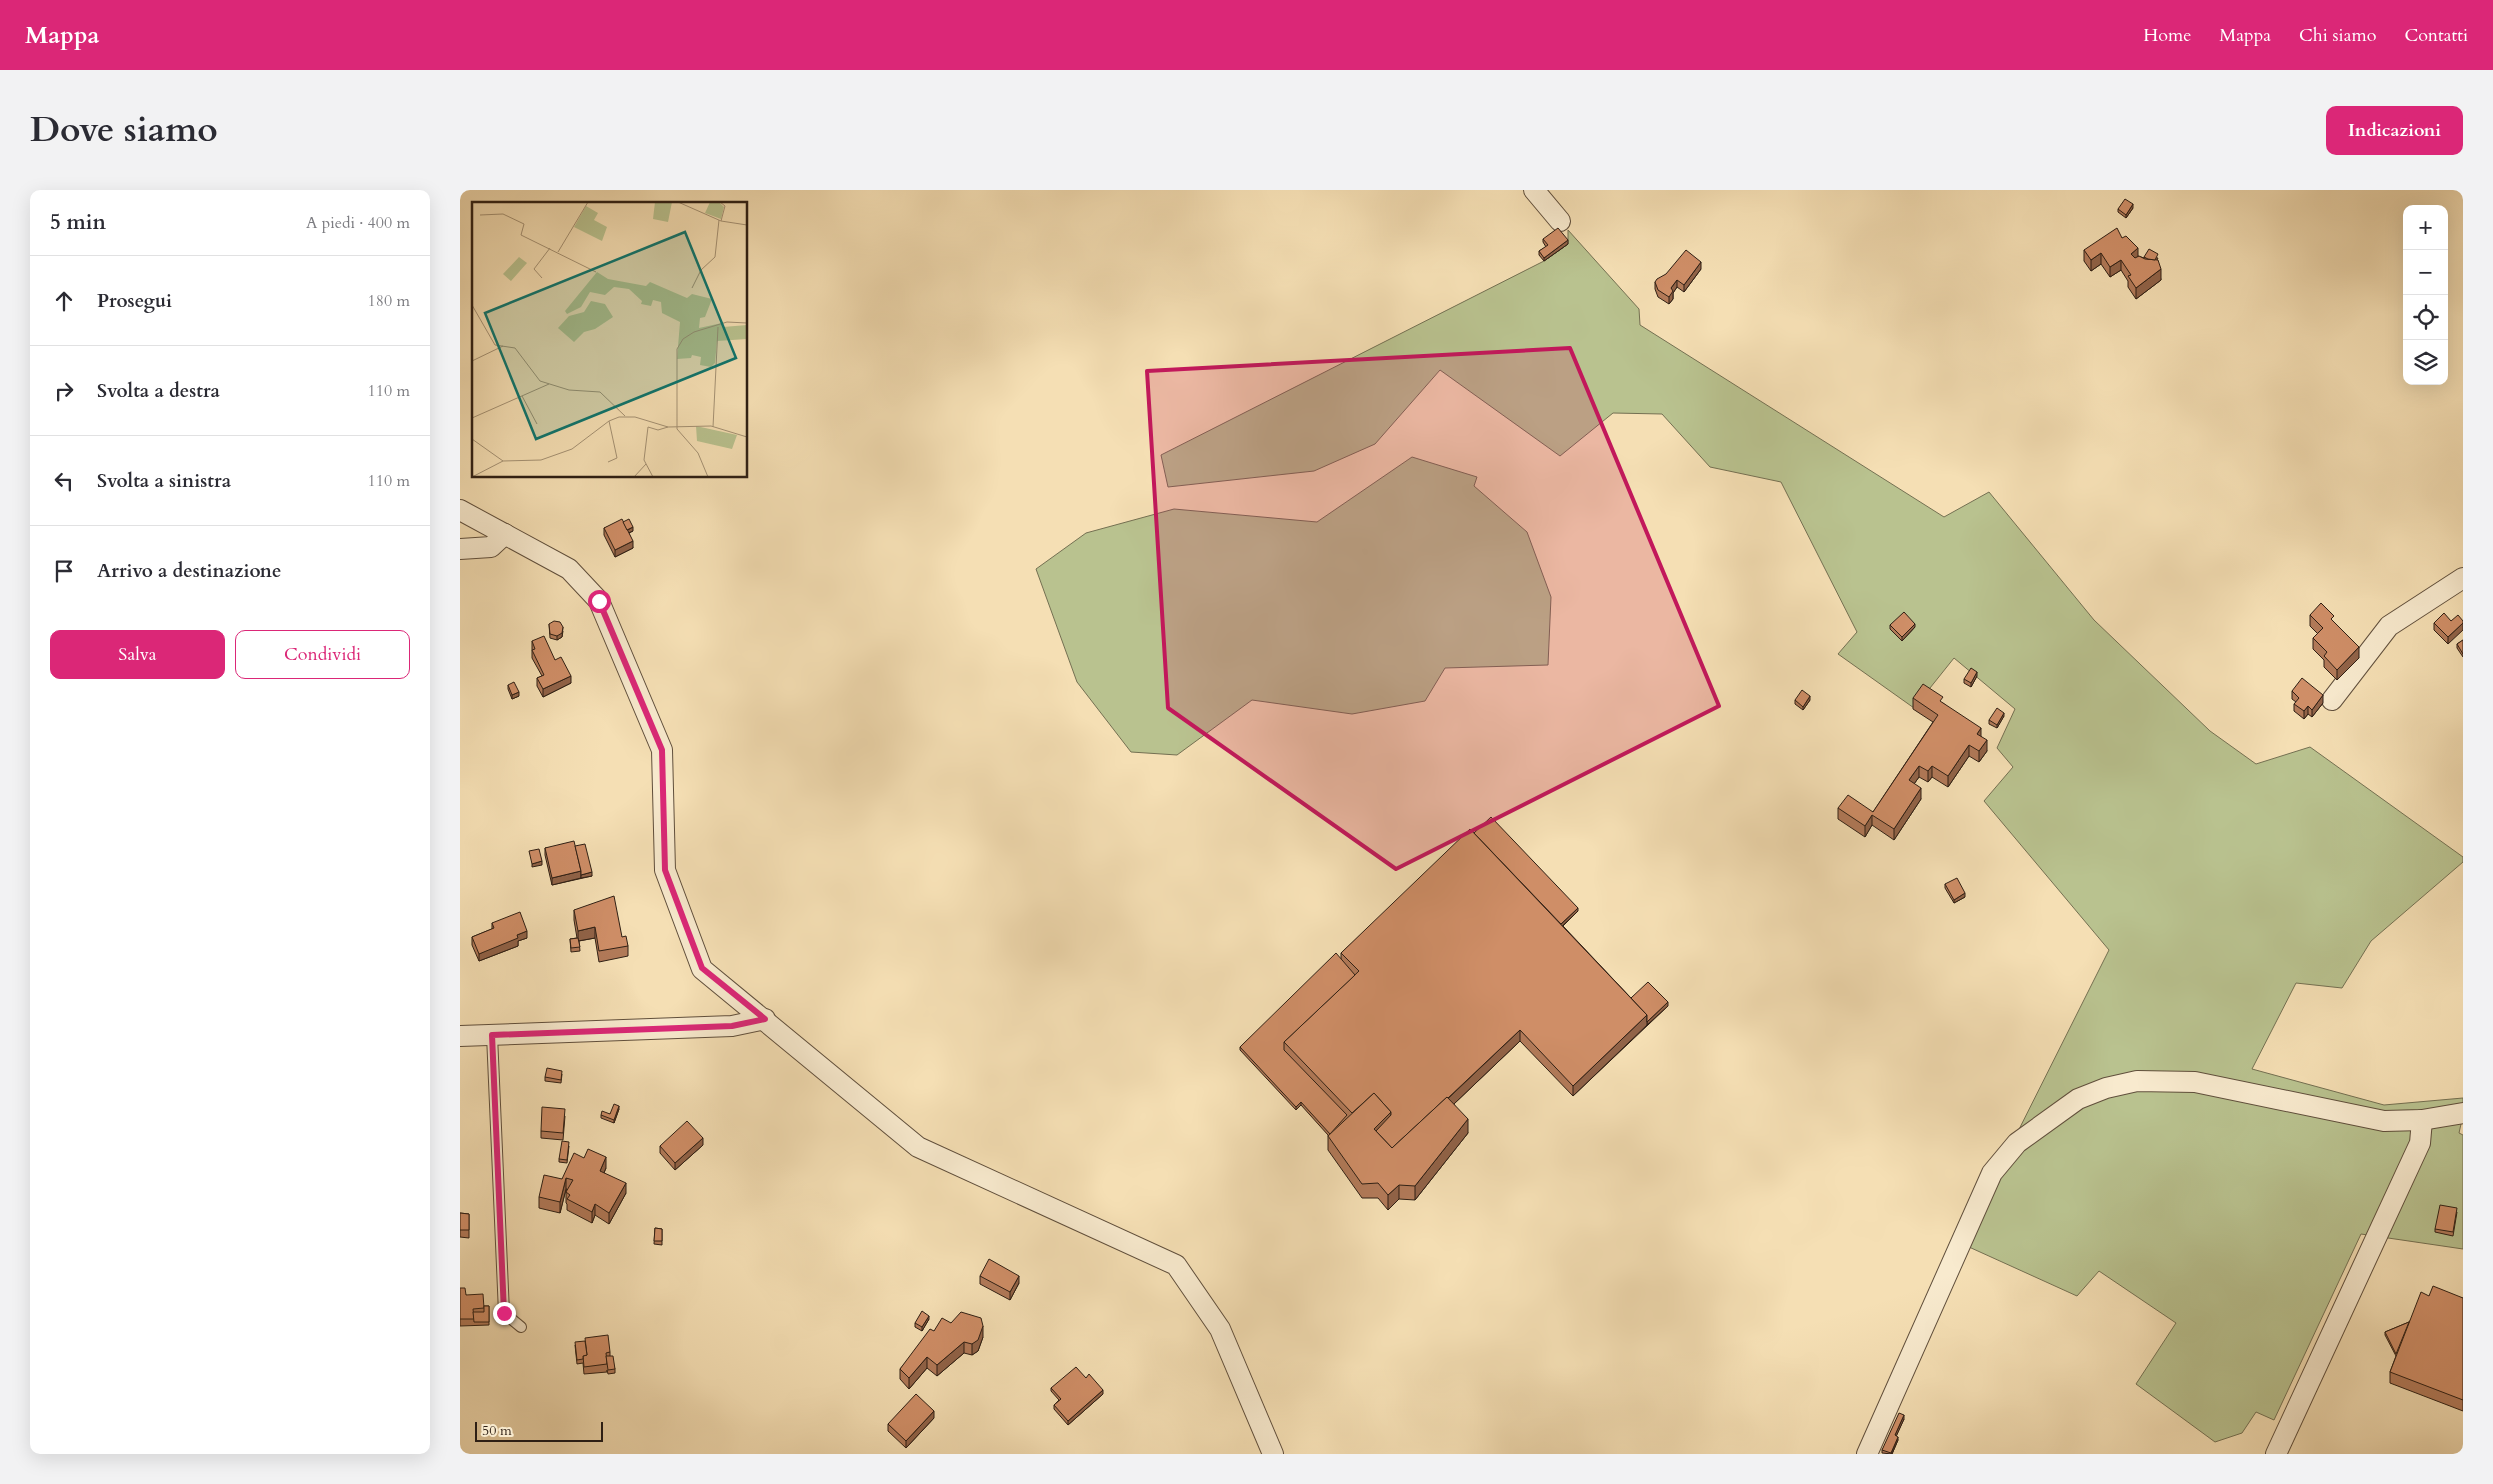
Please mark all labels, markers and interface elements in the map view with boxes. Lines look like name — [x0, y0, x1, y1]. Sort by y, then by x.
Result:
text: Mappa — [25, 19, 99, 52]
text: Home — [2143, 23, 2191, 48]
text: Mappa — [2219, 23, 2271, 48]
text: Chi siamo — [2299, 23, 2376, 48]
text: Contatti — [2404, 23, 2468, 48]
text: Dove siamo — [30, 106, 218, 154]
button: Indicazioni — [2326, 106, 2463, 155]
inset map — [472, 202, 748, 478]
map controls — [2403, 205, 2448, 385]
button: + — [2403, 205, 2448, 250]
text: 5 min — [50, 208, 106, 237]
text: A piedi · 400 m — [306, 212, 410, 234]
button: − — [2403, 250, 2448, 295]
icon: ahead — [50, 287, 78, 315]
text: Prosegui — [97, 288, 172, 314]
text: 180 m — [368, 290, 410, 312]
button: locate — [2403, 295, 2448, 340]
button: layers — [2403, 340, 2448, 385]
icon: right — [50, 377, 78, 405]
text: Svolta a destra — [97, 378, 220, 404]
text: 110 m — [368, 380, 410, 402]
icon: left — [50, 467, 78, 495]
text: Svolta a sinistra — [97, 468, 231, 494]
text: 110 m — [368, 470, 410, 492]
icon: arrive — [50, 557, 78, 585]
text: Arrivo a destinazione — [97, 558, 281, 584]
route start — [588, 590, 611, 613]
button: Salva — [50, 630, 225, 679]
button: Condividi — [235, 630, 410, 679]
route end — [493, 1302, 516, 1325]
scale bar — [475, 1419, 602, 1442]
text: 50 m — [482, 1421, 512, 1440]

